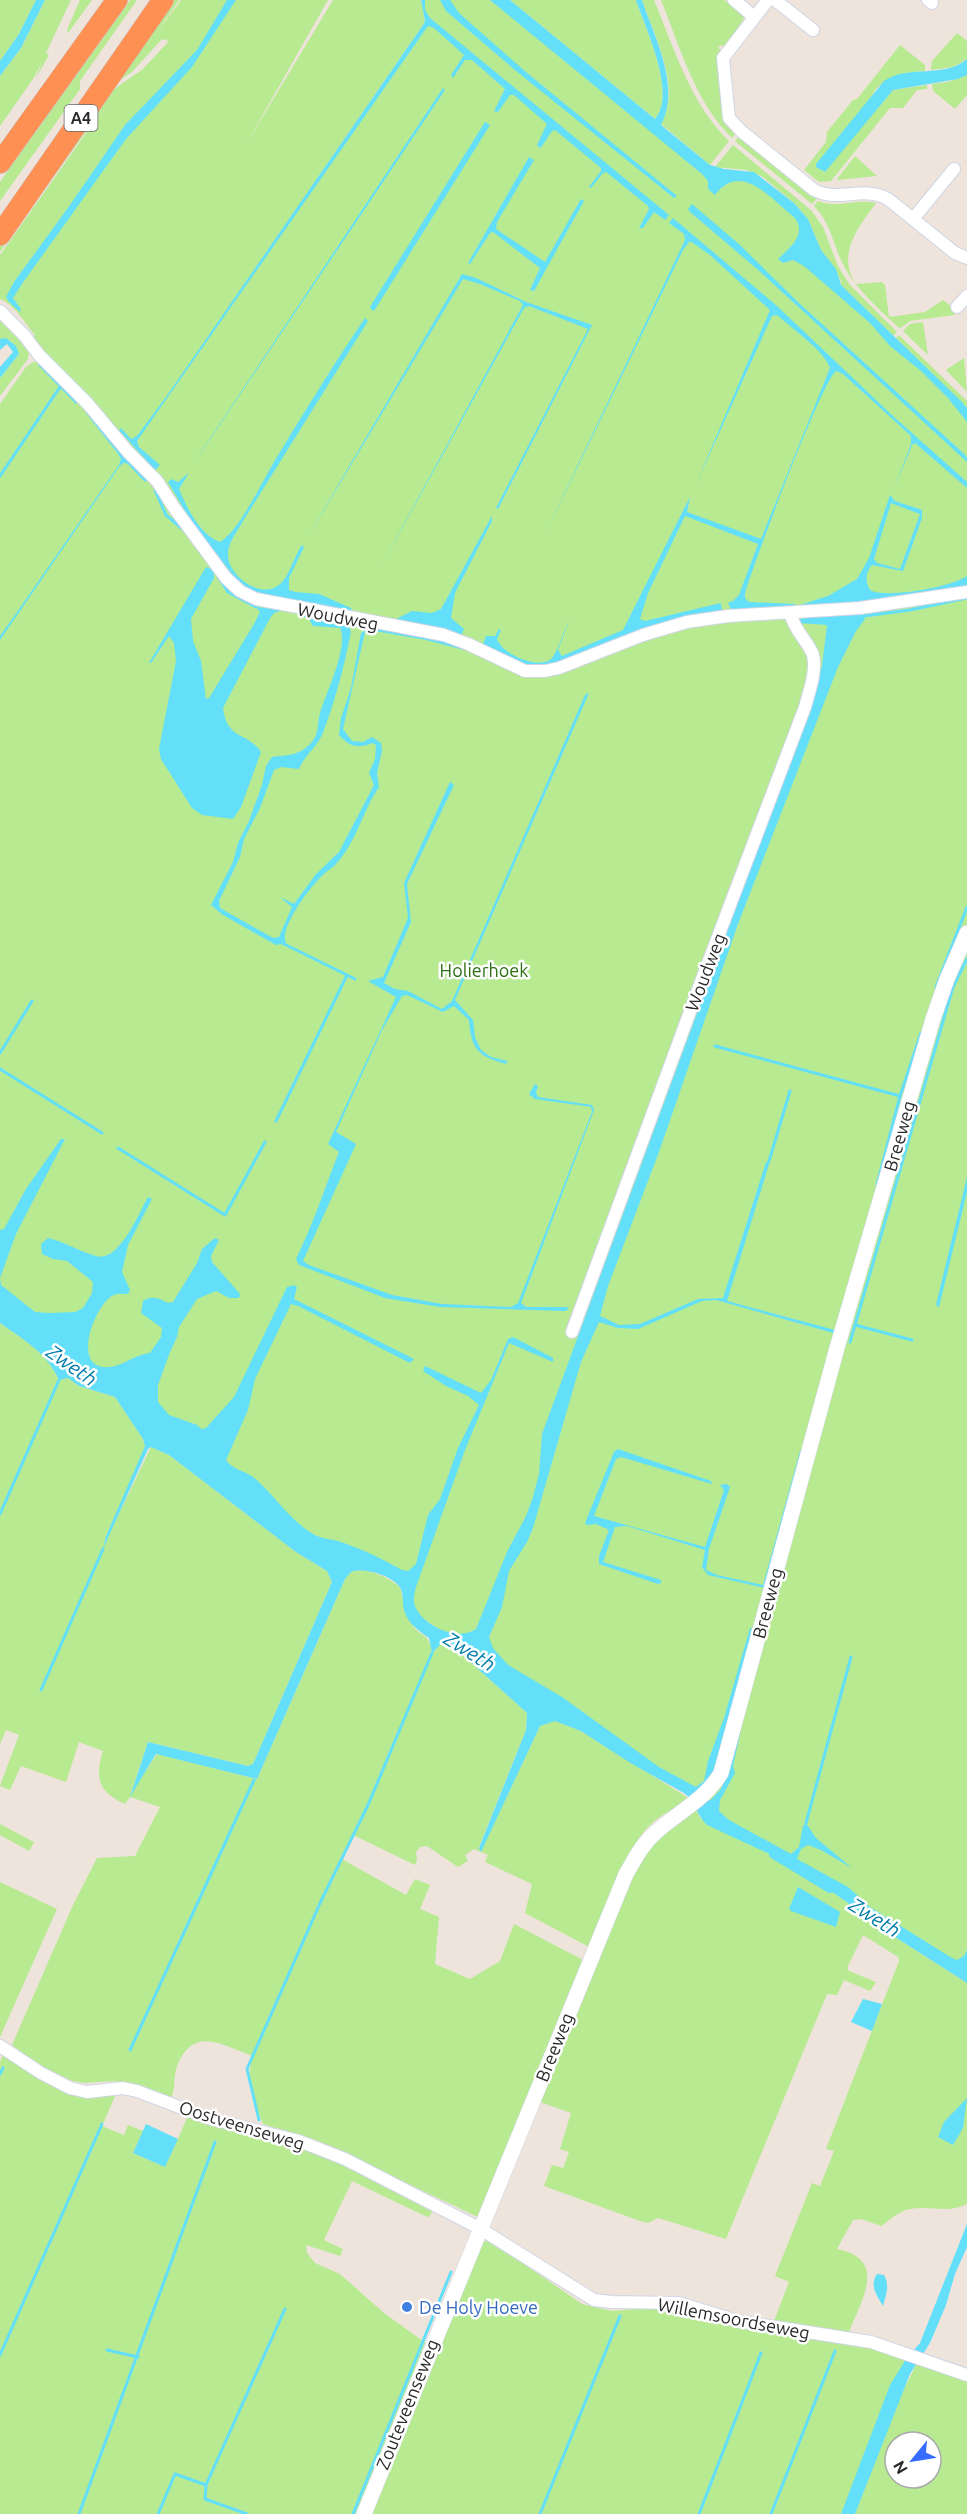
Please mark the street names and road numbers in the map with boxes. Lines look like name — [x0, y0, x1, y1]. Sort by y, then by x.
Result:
road number: A4 — [64, 105, 98, 131]
street label: Woudweg — [296, 598, 380, 634]
street label: Woudweg — [681, 930, 729, 1014]
street label: Breeweg — [879, 1098, 919, 1174]
street label: Breeweg — [748, 1565, 786, 1641]
street label: Breeweg — [531, 2010, 577, 2084]
street label: Oostveenseweg — [177, 2096, 307, 2154]
street label: Willemsoordseweg — [656, 2293, 812, 2343]
street label: Zouteveenseweg — [372, 2336, 442, 2472]

